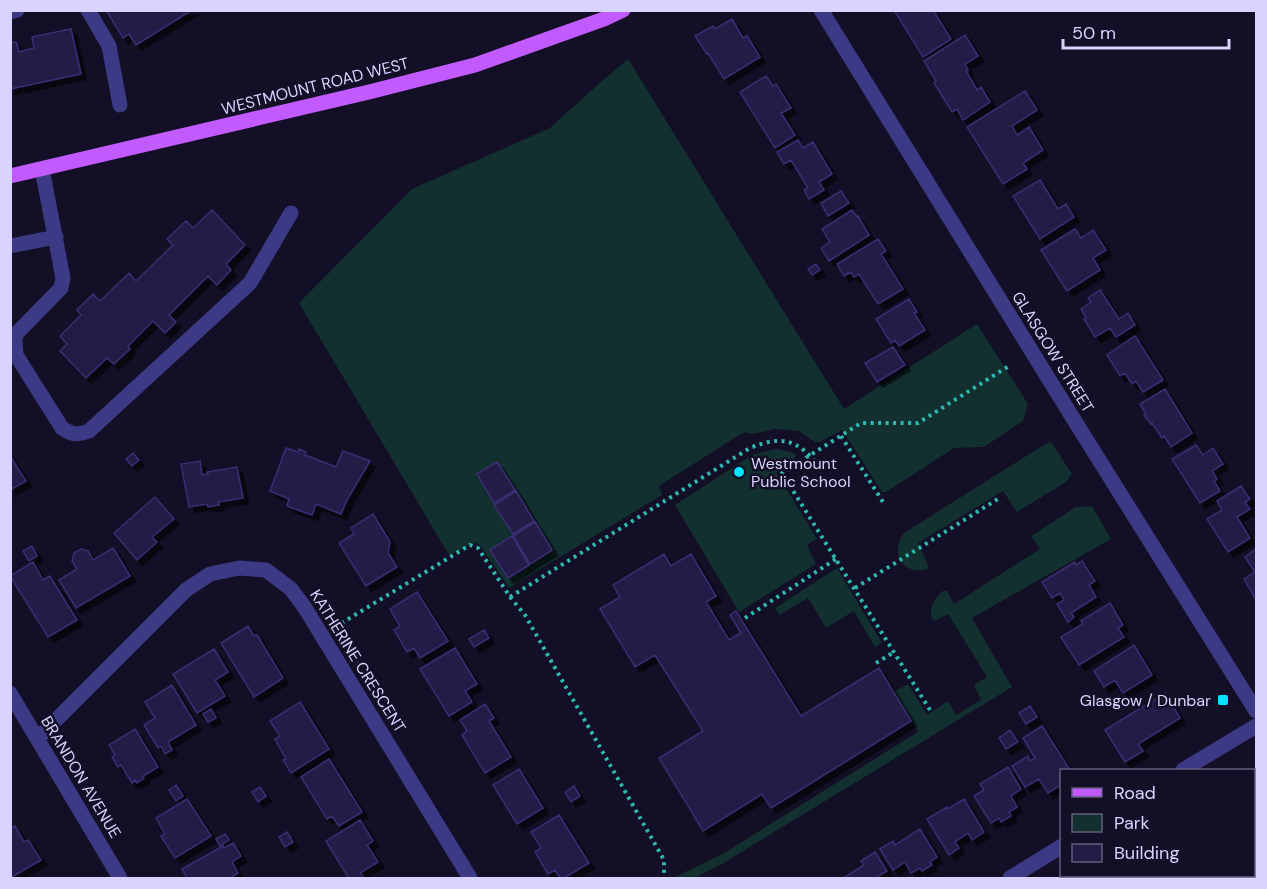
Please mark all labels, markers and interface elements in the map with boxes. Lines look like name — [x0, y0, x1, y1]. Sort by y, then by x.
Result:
scale bar — [1063, 12, 1230, 50]
text: 50 m — [1072, 21, 1116, 45]
street label: WESTMOUNT ROAD WEST — [219, 53, 411, 119]
street label: GLASGOW STREET — [1007, 288, 1099, 416]
place label: Westmount Public School — [751, 453, 850, 492]
marker: Westmount Public School — [732, 465, 746, 479]
street label: KATHERINE CRESCENT — [305, 585, 411, 737]
place label: Glasgow / Dunbar — [1080, 690, 1211, 711]
marker: Glasgow / Dunbar — [1216, 693, 1230, 707]
street label: BRANDON AVENUE — [36, 712, 126, 842]
legend — [1060, 769, 1255, 877]
text: Road — [1114, 781, 1156, 805]
text: Park — [1114, 811, 1150, 835]
text: Building — [1114, 841, 1179, 865]

